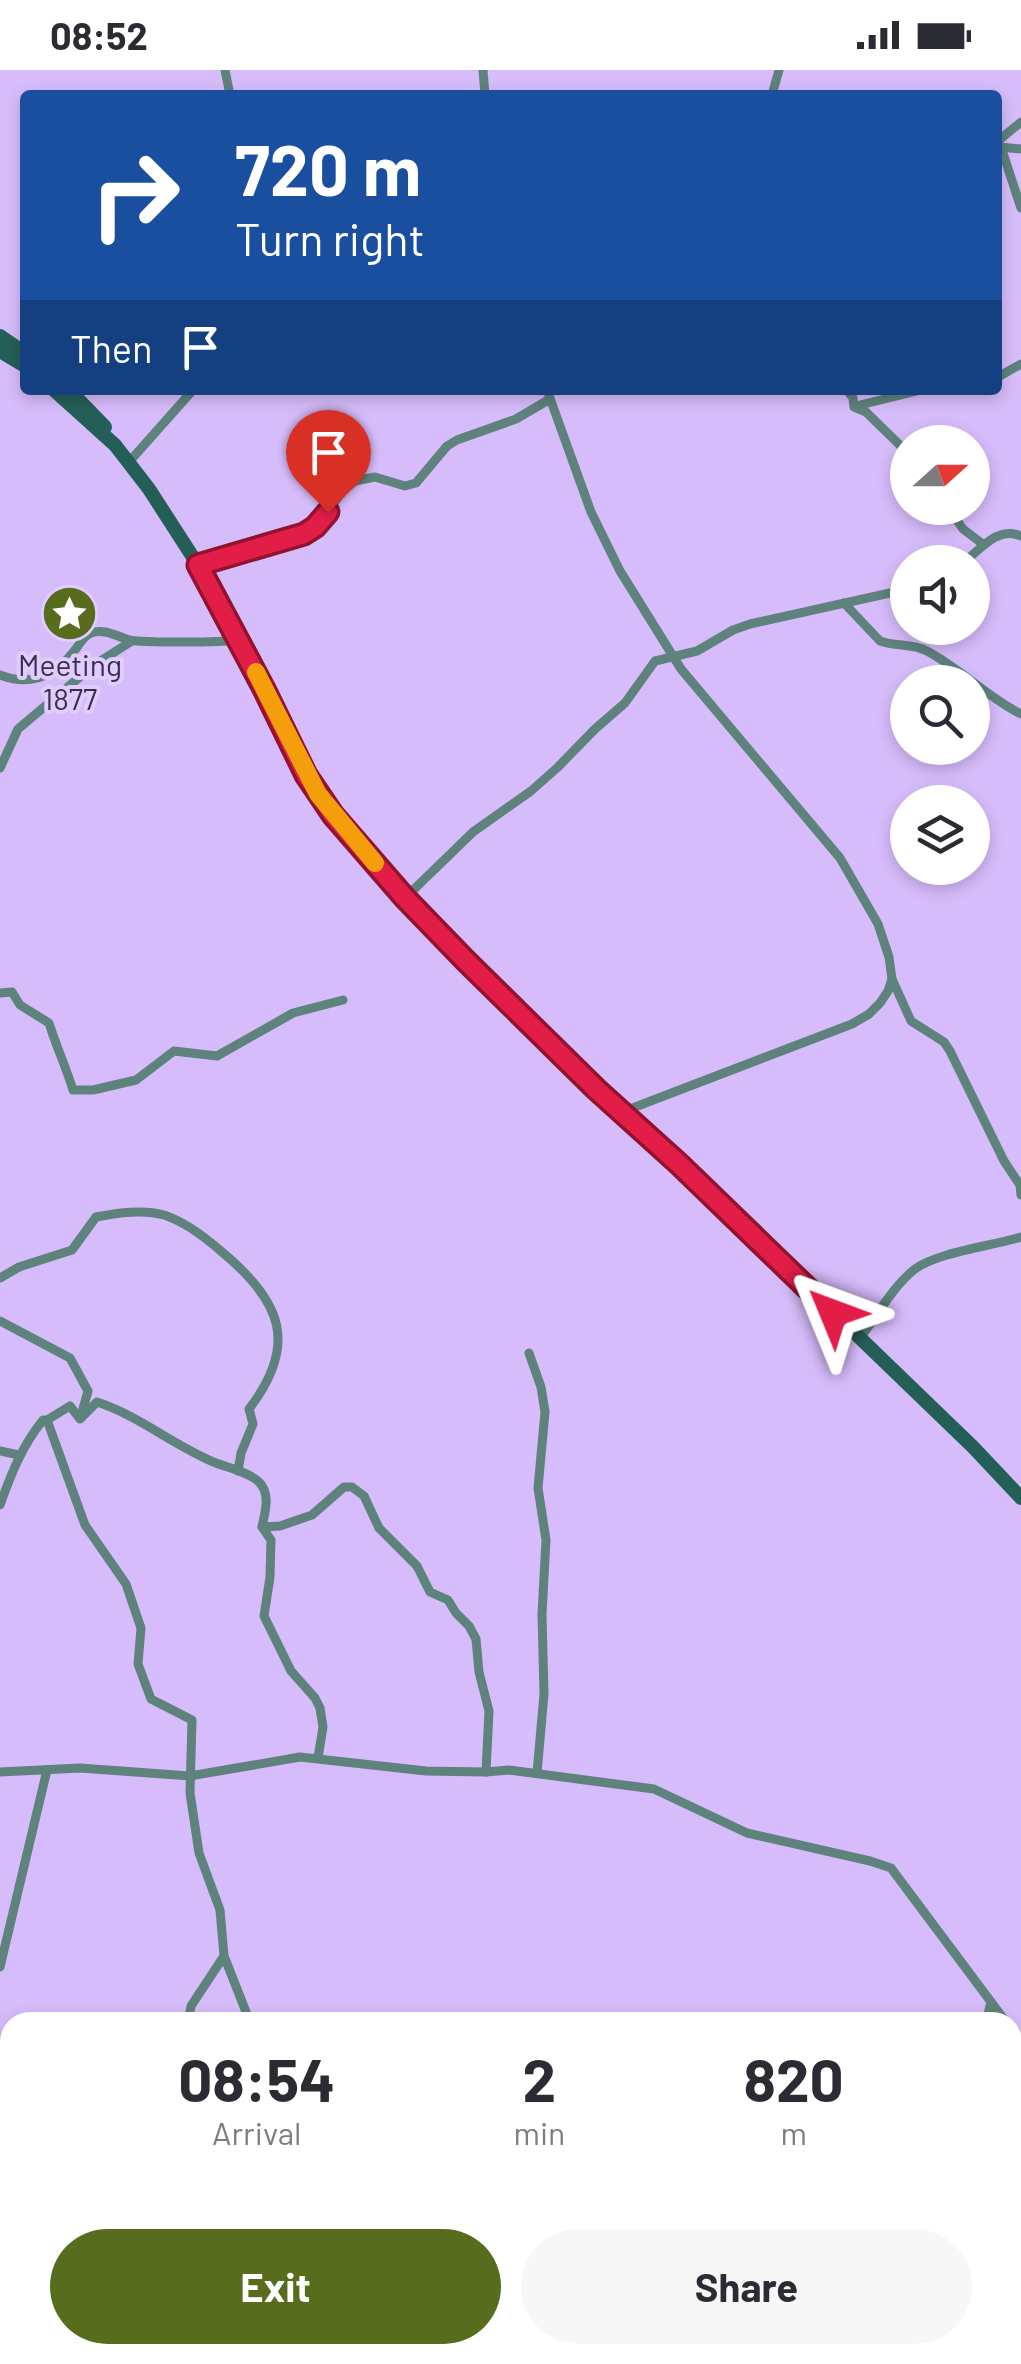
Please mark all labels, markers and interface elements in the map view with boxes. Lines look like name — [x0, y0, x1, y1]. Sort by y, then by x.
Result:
text: 08:52 — [50, 12, 148, 58]
text: 720 m — [235, 126, 421, 210]
icon: right — [70, 130, 200, 260]
text: Turn right — [235, 211, 425, 265]
icon: arrive — [173, 320, 228, 375]
text: Then — [70, 325, 153, 371]
pin — [286, 410, 371, 513]
icon: arrive — [301, 425, 356, 480]
north arrow — [890, 425, 990, 525]
map controls — [890, 425, 990, 885]
button: sound — [890, 545, 990, 645]
place icon: Meeting 1877 — [40, 584, 100, 644]
place label: Meeting 1877 — [18, 646, 122, 716]
button: search — [890, 665, 990, 765]
button: layers — [890, 785, 990, 885]
position arrow — [781, 1261, 885, 1365]
text: 08:54 — [178, 2042, 335, 2114]
text: 2 — [523, 2042, 556, 2114]
text: 820 — [744, 2042, 844, 2114]
text: Arrival — [212, 2113, 301, 2151]
text: min — [513, 2113, 565, 2151]
text: m — [780, 2113, 807, 2151]
button: Exit — [50, 2229, 501, 2344]
button: Share — [521, 2229, 972, 2344]

